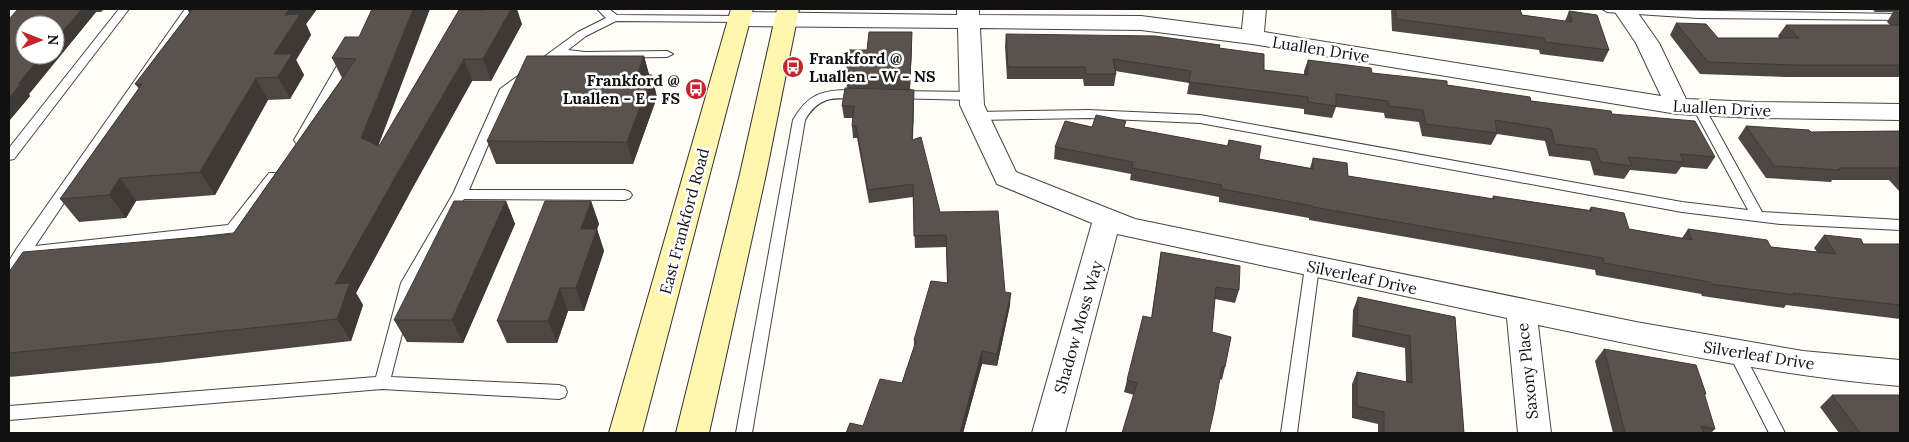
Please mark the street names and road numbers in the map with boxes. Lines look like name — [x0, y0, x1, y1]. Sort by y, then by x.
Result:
street label: Luallen Drive — [1271, 31, 1371, 67]
street label: Luallen Drive — [1672, 95, 1772, 121]
street label: East Frankford Road — [655, 145, 713, 296]
street label: Silverleaf Drive — [1305, 256, 1419, 299]
street label: Shadow Moss Way — [1049, 258, 1107, 396]
street label: Saxony Place — [1512, 322, 1542, 420]
street label: Silverleaf Drive — [1702, 336, 1816, 374]

